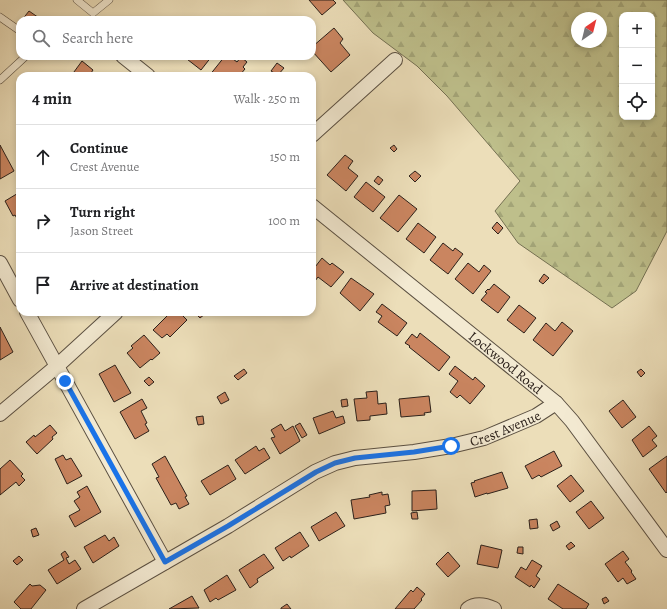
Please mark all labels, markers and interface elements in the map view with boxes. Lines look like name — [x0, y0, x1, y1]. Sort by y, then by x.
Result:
north arrow — [571, 12, 607, 48]
map controls — [619, 12, 655, 120]
button: + — [619, 12, 655, 48]
search box — [16, 16, 316, 60]
icon: search — [30, 27, 52, 49]
text: Search here — [62, 28, 133, 48]
button: − — [619, 48, 655, 84]
button: locate — [619, 84, 655, 120]
text: 4 min — [32, 87, 72, 110]
text: Walk · 250 m — [233, 90, 300, 107]
text: Continue — [70, 138, 128, 158]
icon: ahead — [32, 146, 54, 168]
text: 150 m — [270, 148, 300, 165]
text: Crest Avenue — [70, 158, 139, 175]
text: Turn right — [70, 202, 135, 222]
icon: right — [32, 210, 54, 232]
text: 100 m — [268, 212, 300, 229]
text: Jason Street — [70, 222, 133, 239]
icon: arrive — [32, 274, 54, 296]
text: Arrive at destination — [70, 275, 199, 295]
street label: Lockwood Road — [465, 327, 547, 398]
route end — [56, 372, 74, 390]
street label: Crest Avenue — [468, 406, 545, 451]
route start — [442, 437, 460, 455]

